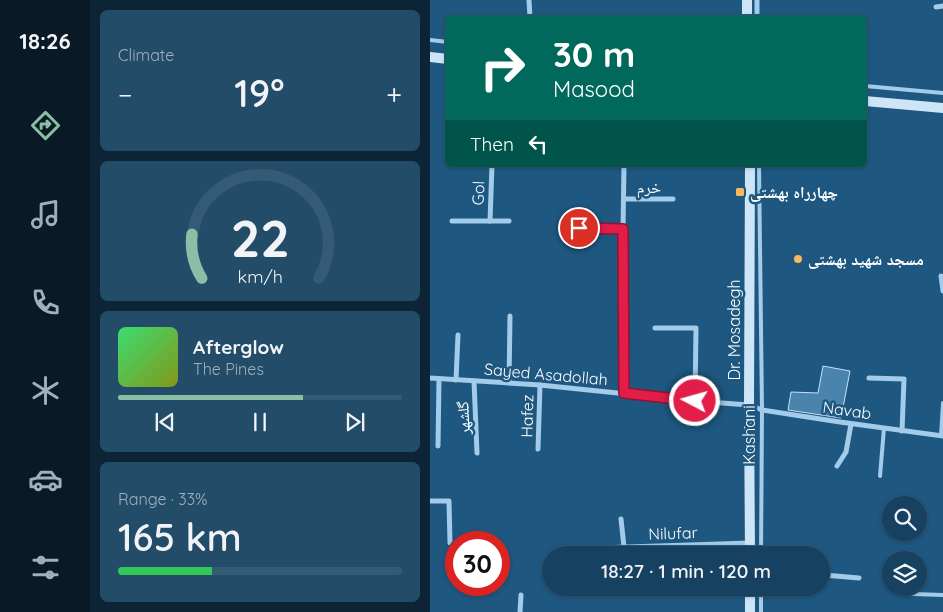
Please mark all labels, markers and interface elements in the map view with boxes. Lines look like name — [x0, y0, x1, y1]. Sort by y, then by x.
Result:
text: 18:26 — [19, 27, 71, 55]
text: 30 m — [553, 32, 635, 76]
icon: right — [470, 35, 535, 100]
text: Climate — [118, 45, 174, 65]
text: 19° — [234, 69, 284, 117]
text: Masood — [553, 75, 635, 103]
text: − — [118, 77, 133, 112]
text: + — [386, 77, 402, 112]
icon: directions — [28, 108, 63, 143]
icon: left — [524, 130, 552, 158]
text: Then — [470, 132, 514, 156]
street label: خرم — [637, 177, 661, 198]
street label: Gol — [468, 180, 488, 206]
place label: چهارراه بهشتی — [750, 182, 838, 202]
marker: چهارراه بهشتی — [734, 186, 746, 198]
icon: music — [28, 197, 63, 232]
text: 22 — [230, 205, 290, 270]
pin — [558, 207, 600, 249]
icon: arrive — [565, 214, 593, 242]
place label: مسجد شهید بهشتی — [808, 249, 924, 269]
marker: مسجد شهید بهشتی — [792, 253, 804, 265]
text: km/h — [237, 265, 283, 287]
street label: Dr. Mosadegh — [724, 279, 744, 381]
icon: phone — [28, 285, 63, 320]
text: Afterglow — [193, 335, 284, 359]
text: The Pines — [193, 359, 264, 379]
street label: Sayed Asadollah — [483, 359, 609, 389]
icon: climate — [28, 373, 63, 408]
position arrow — [668, 374, 720, 426]
street label: Hafez — [517, 394, 537, 438]
street label: Navab — [821, 397, 873, 423]
street label: گلشهر — [452, 400, 474, 436]
street label: Kashani — [739, 405, 759, 465]
icon: previous — [151, 408, 179, 436]
icon: pause — [246, 408, 274, 436]
icon: next — [341, 408, 369, 436]
icon: car — [28, 462, 63, 497]
text: Range · 33% — [118, 489, 207, 509]
map controls — [882, 496, 927, 596]
button: search — [882, 496, 927, 541]
text: 165 km — [118, 513, 242, 561]
street label: Nilufar — [648, 522, 698, 544]
speed limit sign: 30 — [445, 531, 510, 596]
icon: filters — [28, 550, 63, 585]
button: layers — [882, 551, 927, 596]
text: 18:27 · 1 min · 120 m — [601, 559, 771, 583]

